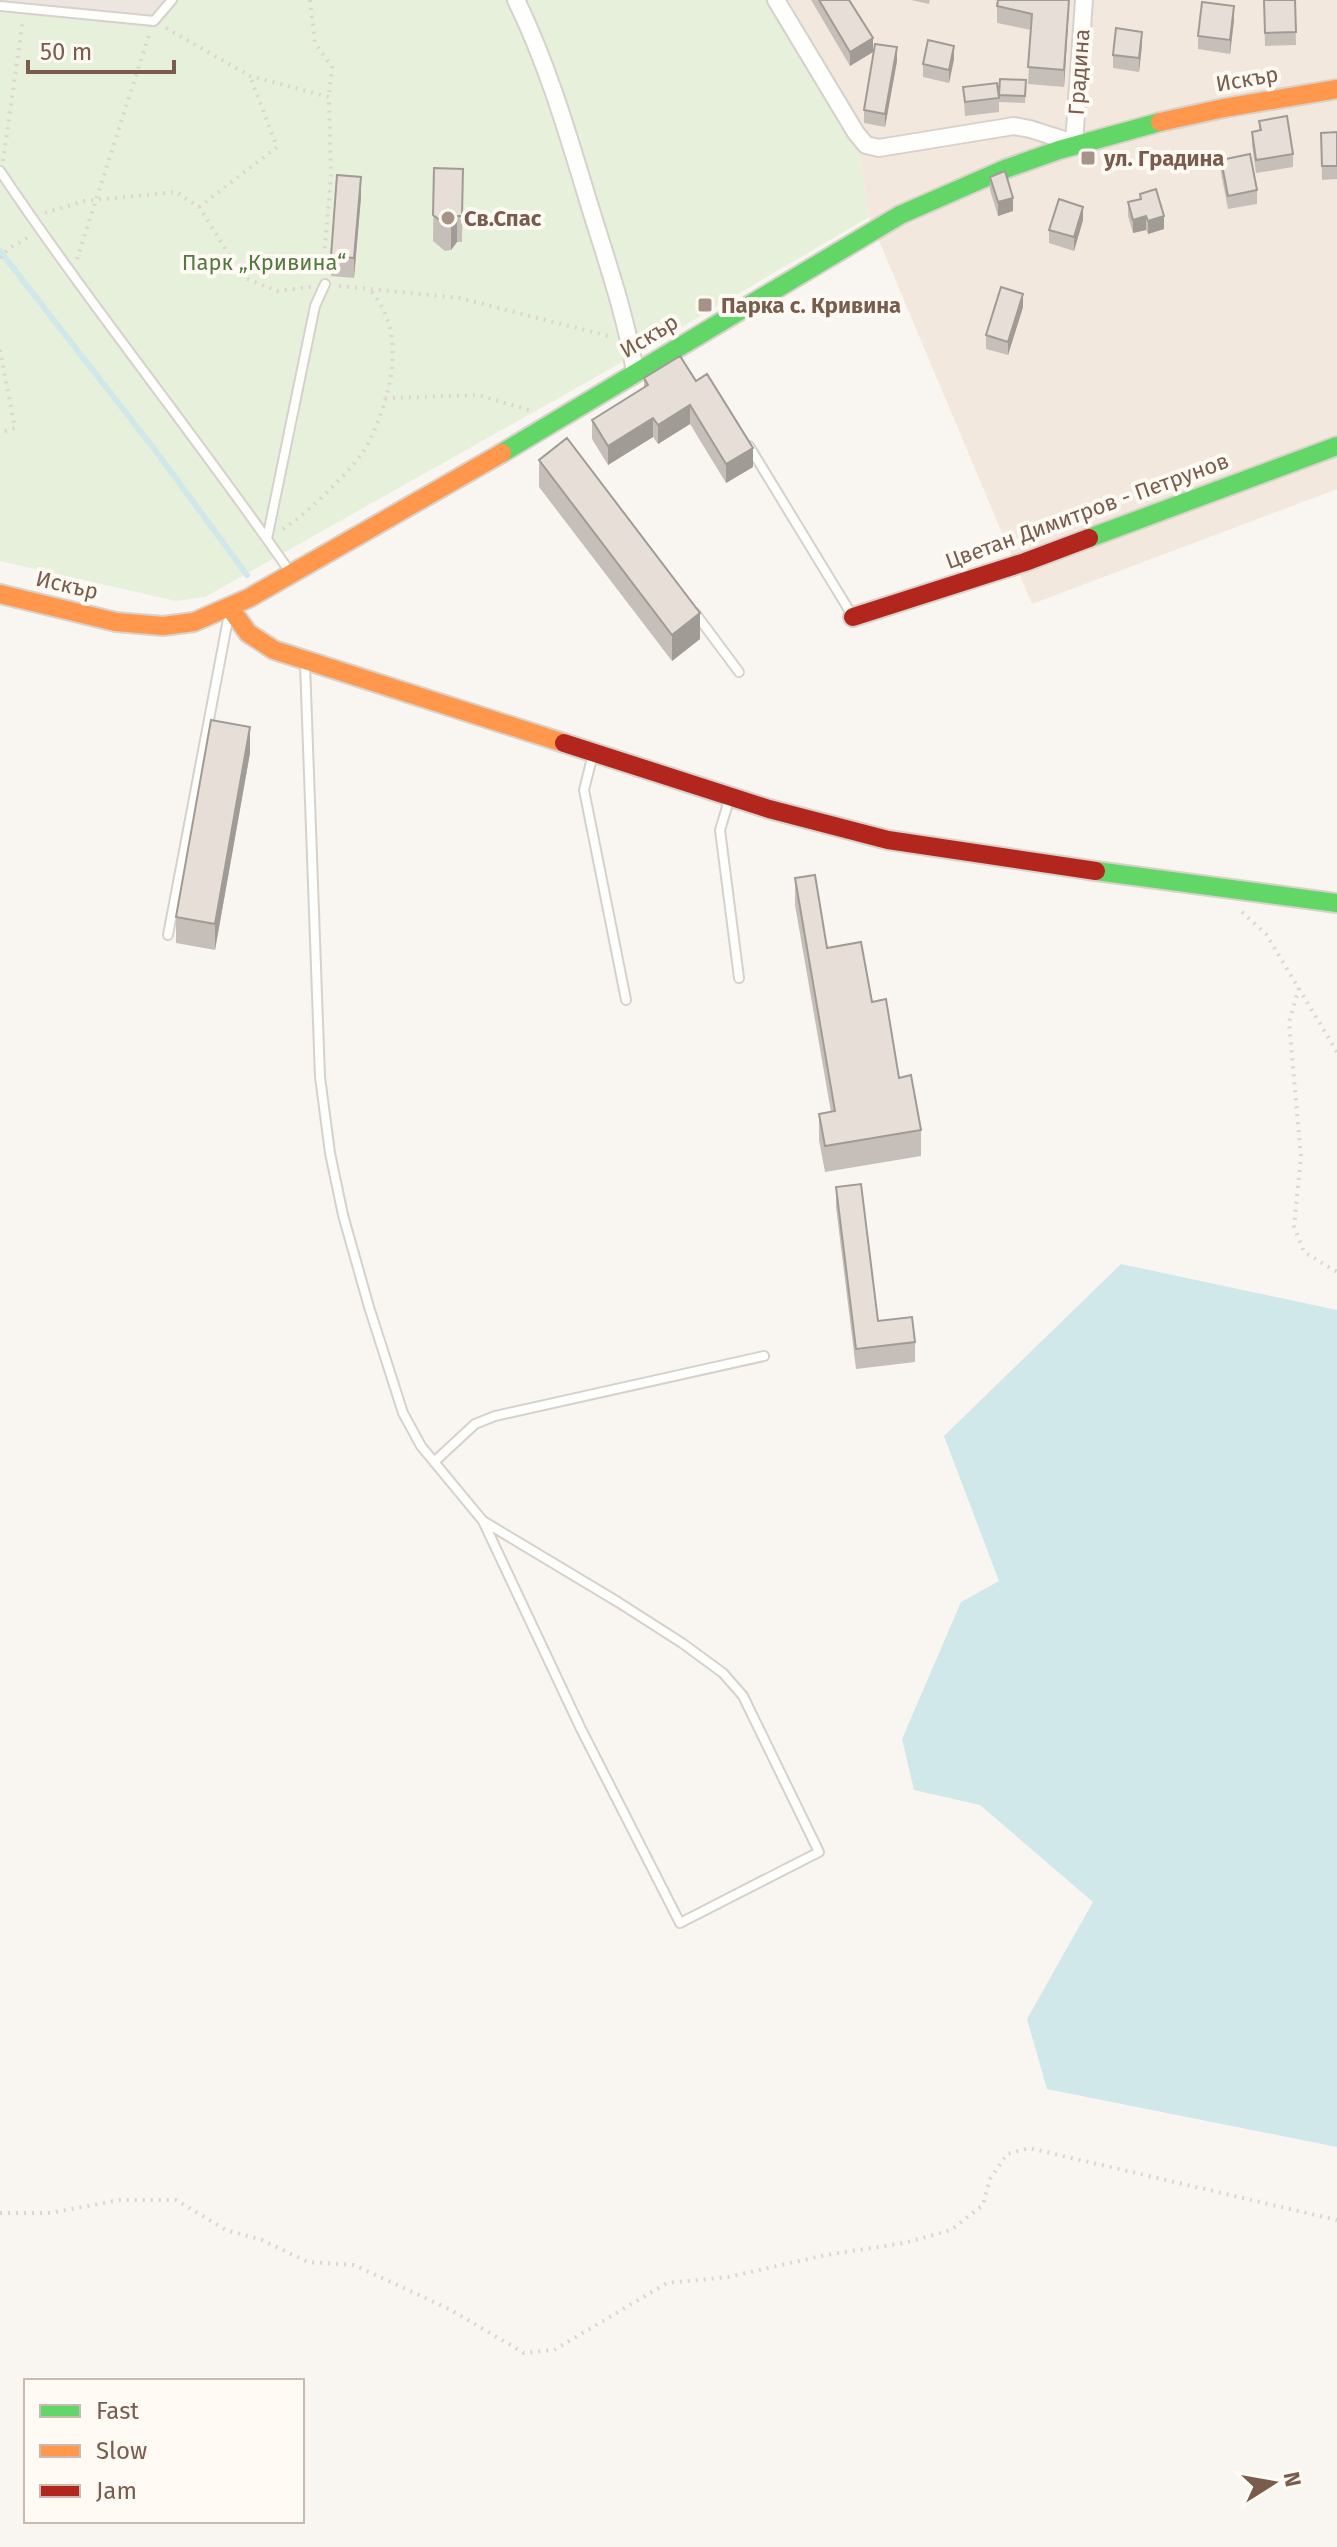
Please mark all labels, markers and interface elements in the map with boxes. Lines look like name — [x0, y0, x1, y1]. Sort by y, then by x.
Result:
scale bar — [28, 24, 174, 74]
street label: Градина — [1063, 28, 1095, 116]
text: 50 m — [40, 38, 92, 66]
street label: Искър — [1214, 60, 1280, 98]
place label: ул. Градина — [1103, 145, 1224, 172]
marker: ул. Градина — [1079, 149, 1097, 167]
place label: Св.Спас — [464, 205, 542, 232]
marker: Св.Спас — [439, 209, 457, 227]
park label: Парк „Кривина“ — [182, 249, 346, 276]
place label: Парка с. Кривина — [721, 292, 901, 319]
marker: Парка с. Кривина — [696, 296, 714, 314]
street label: Искър — [615, 308, 683, 364]
street label: Цветан Димитров - Петрунов — [941, 447, 1233, 575]
street label: Искър — [33, 565, 101, 605]
legend — [24, 2379, 304, 2523]
text: Fast — [96, 2397, 139, 2425]
text: Slow — [96, 2437, 147, 2465]
north arrow — [1233, 2443, 1313, 2523]
text: N — [1277, 2470, 1307, 2489]
text: Jam — [96, 2477, 137, 2505]

